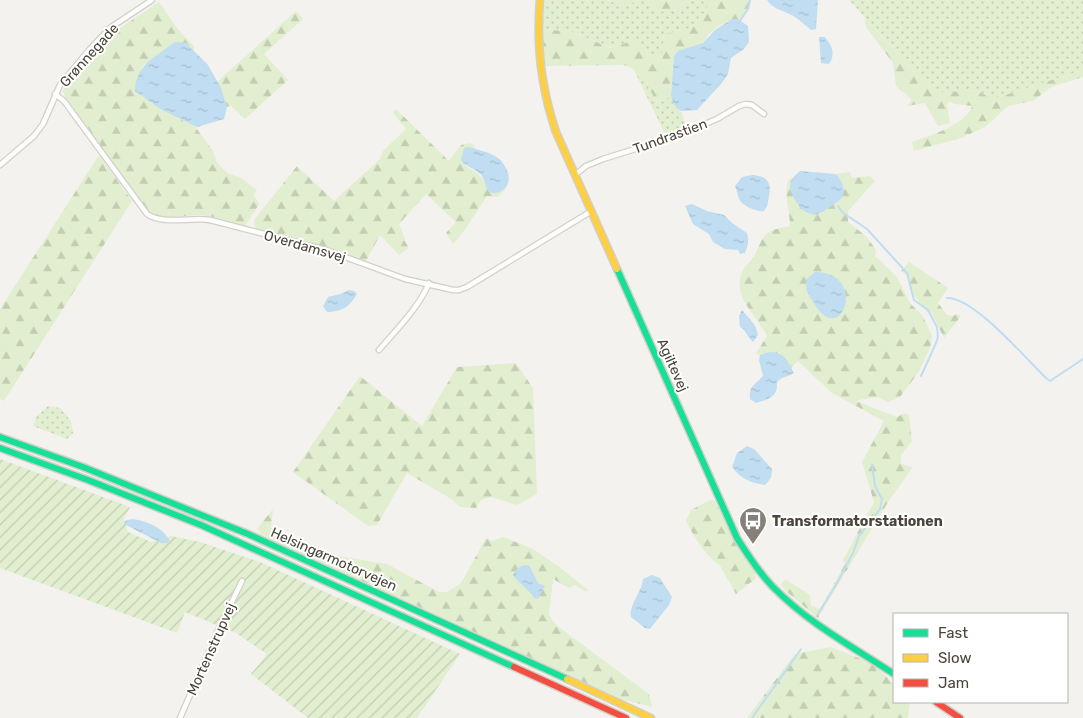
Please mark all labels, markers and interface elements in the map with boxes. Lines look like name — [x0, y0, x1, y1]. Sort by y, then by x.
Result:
street label: Grønnegade — [56, 20, 122, 91]
street label: Tundrastien — [631, 115, 709, 158]
street label: Overdamsvej — [262, 227, 348, 266]
street label: Agiltevej — [653, 336, 692, 394]
bus stop icon: Transformatorstationen — [738, 506, 768, 545]
place label: Transformatorstationen — [772, 513, 943, 530]
street label: Helsingørmotorvejen — [268, 524, 400, 595]
street label: Mortenstrupvej — [183, 600, 239, 698]
legend — [893, 613, 1068, 703]
text: Fast — [938, 624, 968, 642]
text: Slow — [938, 649, 971, 667]
text: Jam — [938, 674, 969, 692]

